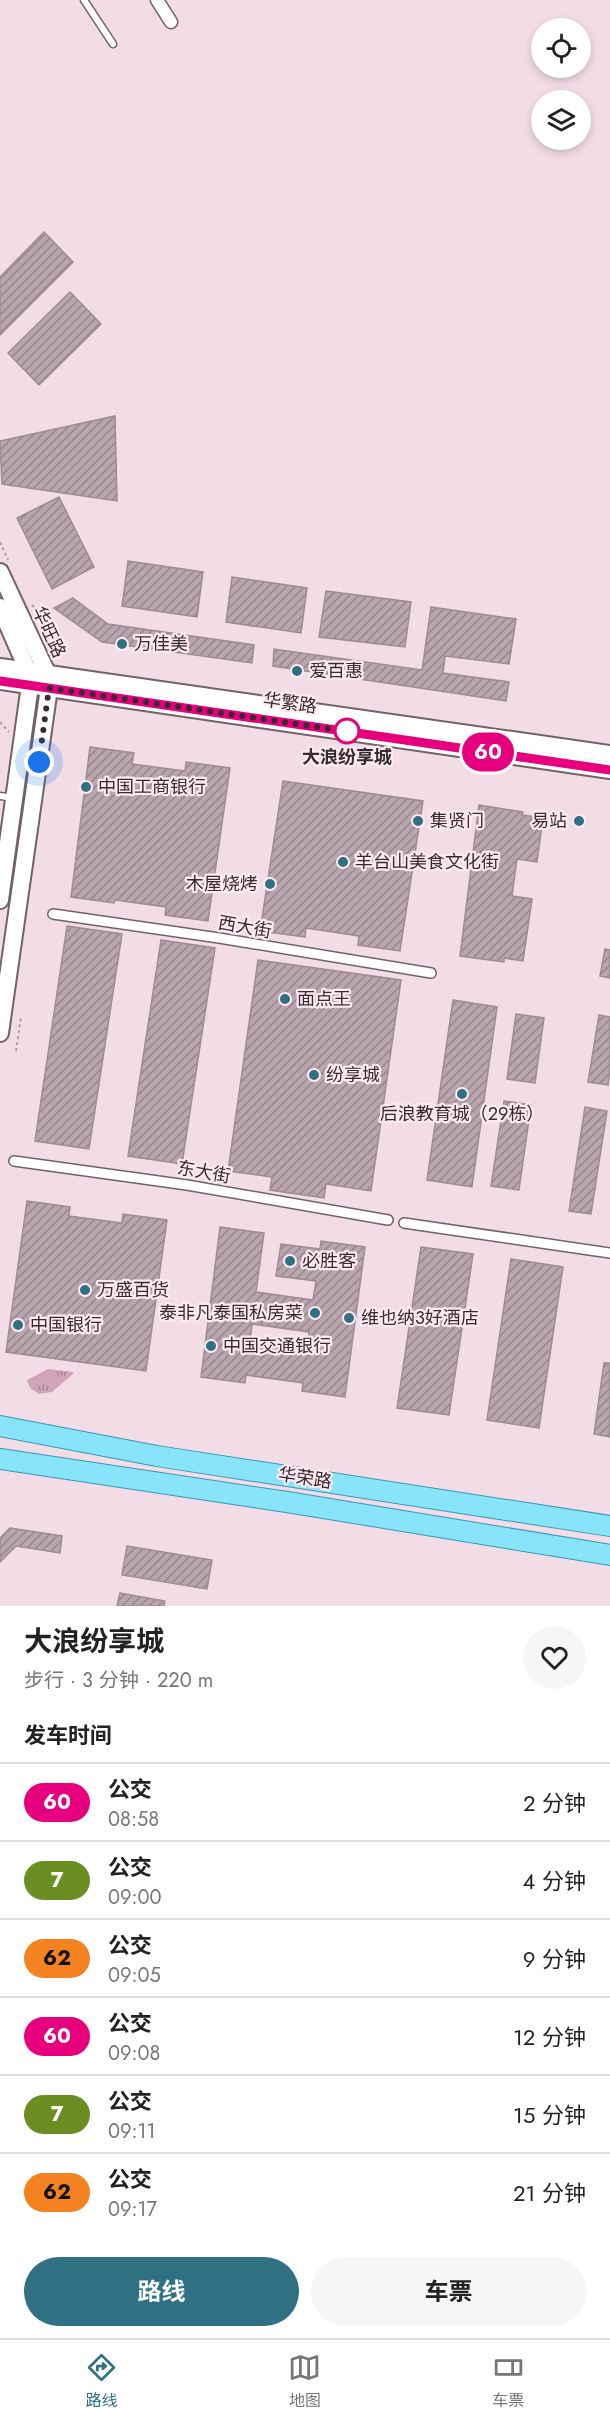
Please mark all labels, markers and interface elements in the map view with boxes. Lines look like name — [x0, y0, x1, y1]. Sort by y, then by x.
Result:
map controls — [531, 18, 591, 150]
button: locate — [531, 18, 591, 78]
button: layers — [531, 90, 591, 150]
street label: 华旺路 — [26, 602, 72, 662]
place label: 万佳美 — [134, 631, 188, 657]
marker: 万佳美 — [115, 637, 129, 651]
place label: 爱百惠 — [309, 658, 363, 684]
marker: 爱百惠 — [290, 664, 304, 678]
street label: 华繁路 — [261, 686, 319, 720]
marker: 大浪纷享城 — [334, 718, 360, 744]
line badge: 60 — [461, 732, 515, 771]
text: 60 — [474, 737, 502, 767]
place label: 大浪纷享城 — [302, 744, 392, 770]
your location — [24, 747, 54, 777]
place label: 中国工商银行 — [98, 774, 206, 800]
marker: 中国工商银行 — [79, 780, 93, 794]
place label: 集贤门 — [430, 808, 484, 834]
place label: 易站 — [531, 808, 567, 834]
marker: 集贤门 — [411, 814, 425, 828]
marker: 易站 — [572, 814, 586, 828]
place label: 羊台山美食文化街 — [355, 849, 499, 875]
marker: 羊台山美食文化街 — [336, 855, 350, 869]
place label: 木屋烧烤 — [186, 871, 258, 897]
marker: 木屋烧烤 — [263, 877, 277, 891]
street label: 西大街 — [216, 910, 274, 944]
place label: 面点王 — [297, 986, 351, 1012]
marker: 面点王 — [278, 992, 292, 1006]
place label: 纷享城 — [326, 1062, 380, 1088]
marker: 纷享城 — [307, 1068, 321, 1082]
marker: 后浪教育城（29栋） — [455, 1087, 469, 1101]
place label: 后浪教育城（29栋） — [380, 1101, 544, 1127]
street label: 东大街 — [175, 1155, 233, 1189]
place label: 必胜客 — [302, 1248, 356, 1274]
marker: 必胜客 — [283, 1254, 297, 1268]
place label: 万盛百货 — [97, 1277, 169, 1303]
marker: 万盛百货 — [78, 1283, 92, 1297]
place label: 泰非凡泰国私房菜 — [159, 1300, 303, 1326]
place label: 维也纳3好酒店 — [361, 1305, 479, 1331]
marker: 泰非凡泰国私房菜 — [308, 1306, 322, 1320]
marker: 维也纳3好酒店 — [342, 1311, 356, 1325]
place label: 中国银行 — [30, 1312, 102, 1338]
marker: 中国银行 — [11, 1318, 25, 1332]
place label: 中国交通银行 — [223, 1333, 331, 1359]
marker: 中国交通银行 — [204, 1339, 218, 1353]
street label: 华荣路 — [276, 1461, 334, 1495]
text: 大浪纷享城 — [24, 1621, 164, 1662]
button: heart — [523, 1626, 586, 1689]
text: 步行 · 3 分钟 · 220 m — [24, 1666, 213, 1695]
text: 发车时间 — [24, 1719, 112, 1751]
text: 公交 — [108, 1773, 152, 1805]
text: 60 — [43, 1787, 71, 1817]
text: 2 分钟 — [523, 1787, 586, 1819]
text: 08:58 — [108, 1805, 159, 1834]
text: 公交 — [108, 1851, 152, 1883]
text: 7 — [51, 1865, 63, 1895]
text: 4 分钟 — [523, 1865, 586, 1897]
text: 09:00 — [108, 1883, 162, 1912]
text: 公交 — [108, 1929, 152, 1961]
text: 62 — [43, 1943, 71, 1973]
text: 9 分钟 — [523, 1943, 586, 1975]
text: 09:05 — [108, 1961, 161, 1990]
text: 公交 — [108, 2007, 152, 2039]
text: 60 — [43, 2021, 71, 2051]
text: 12 分钟 — [513, 2021, 586, 2053]
text: 09:08 — [108, 2039, 160, 2068]
text: 公交 — [108, 2085, 152, 2117]
text: 7 — [51, 2099, 63, 2129]
text: 15 分钟 — [513, 2099, 586, 2131]
text: 09:11 — [108, 2117, 156, 2146]
text: 公交 — [108, 2163, 152, 2195]
text: 62 — [43, 2177, 71, 2207]
text: 21 分钟 — [513, 2177, 586, 2209]
text: 09:17 — [108, 2195, 157, 2224]
button: 路线 — [24, 2257, 299, 2326]
button: 车票 — [311, 2257, 586, 2326]
tab: 路线 — [85, 2351, 118, 2412]
tab: 地图 — [288, 2351, 321, 2412]
tab: 车票 — [492, 2351, 525, 2412]

